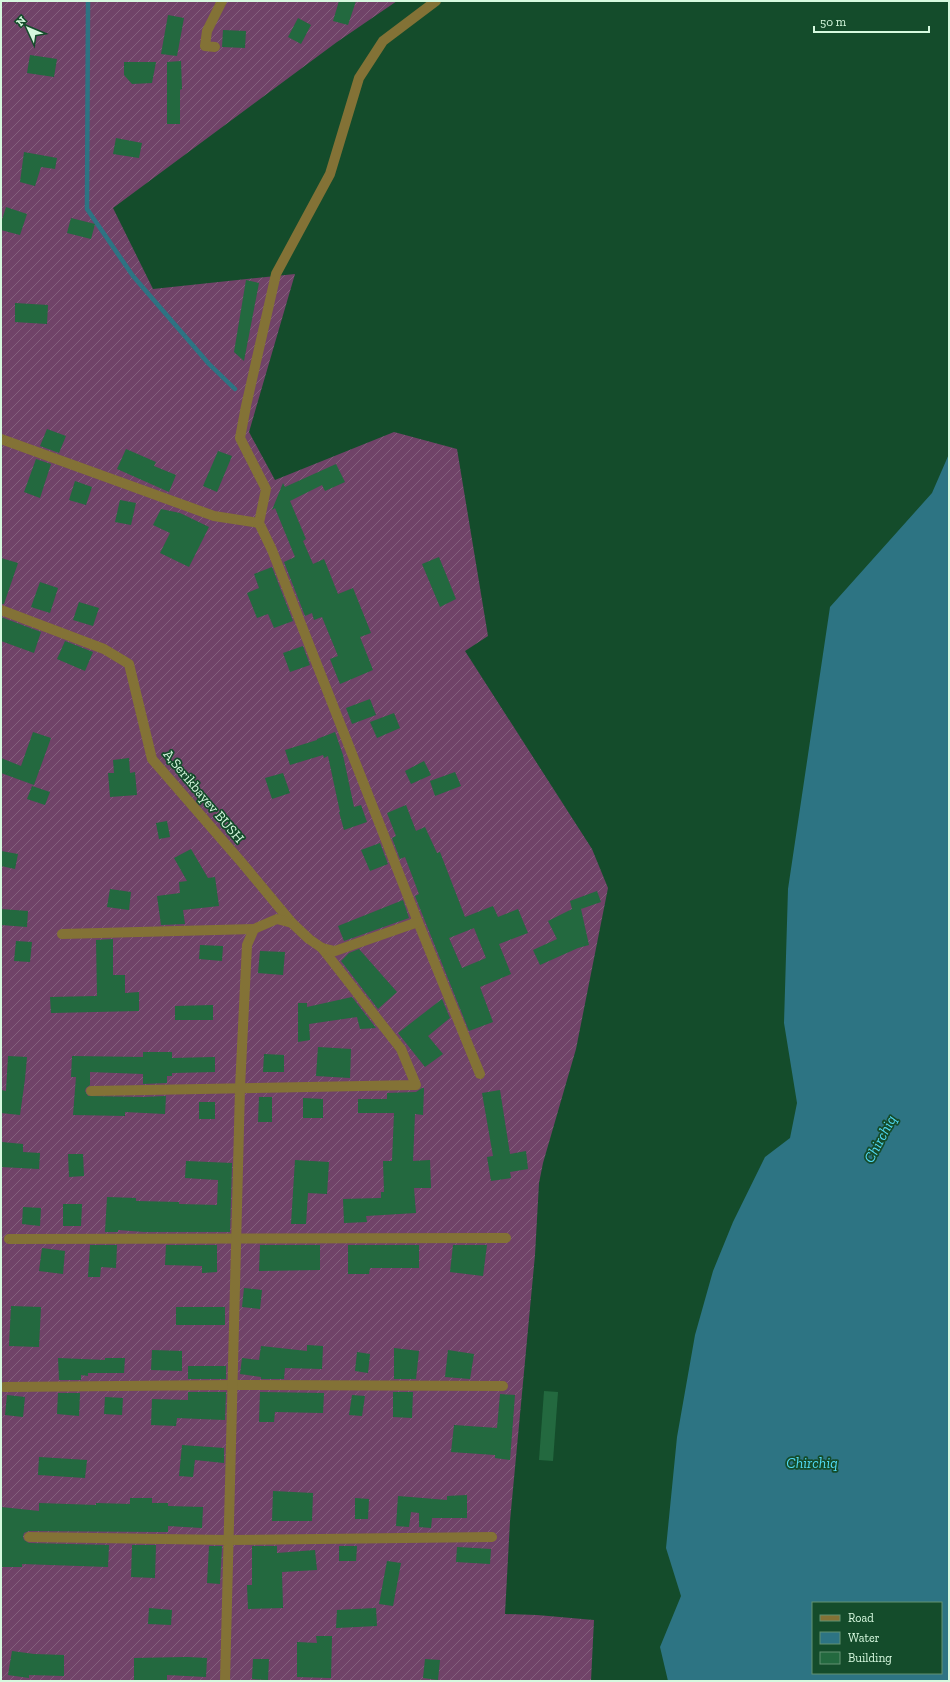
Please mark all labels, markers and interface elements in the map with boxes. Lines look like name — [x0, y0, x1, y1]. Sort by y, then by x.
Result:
north arrow — [8, 8, 48, 48]
scale bar — [814, 8, 929, 34]
text: N — [14, 13, 29, 29]
text: 50 m — [820, 15, 847, 29]
street label: A,Serikbayev BUSH — [160, 746, 248, 846]
water label: Chirchiq — [860, 1112, 900, 1166]
water label: Chirchiq — [786, 1454, 838, 1472]
legend — [812, 1602, 942, 1674]
text: Road — [848, 1611, 874, 1625]
text: Water — [848, 1631, 880, 1645]
text: Building — [848, 1651, 892, 1665]

